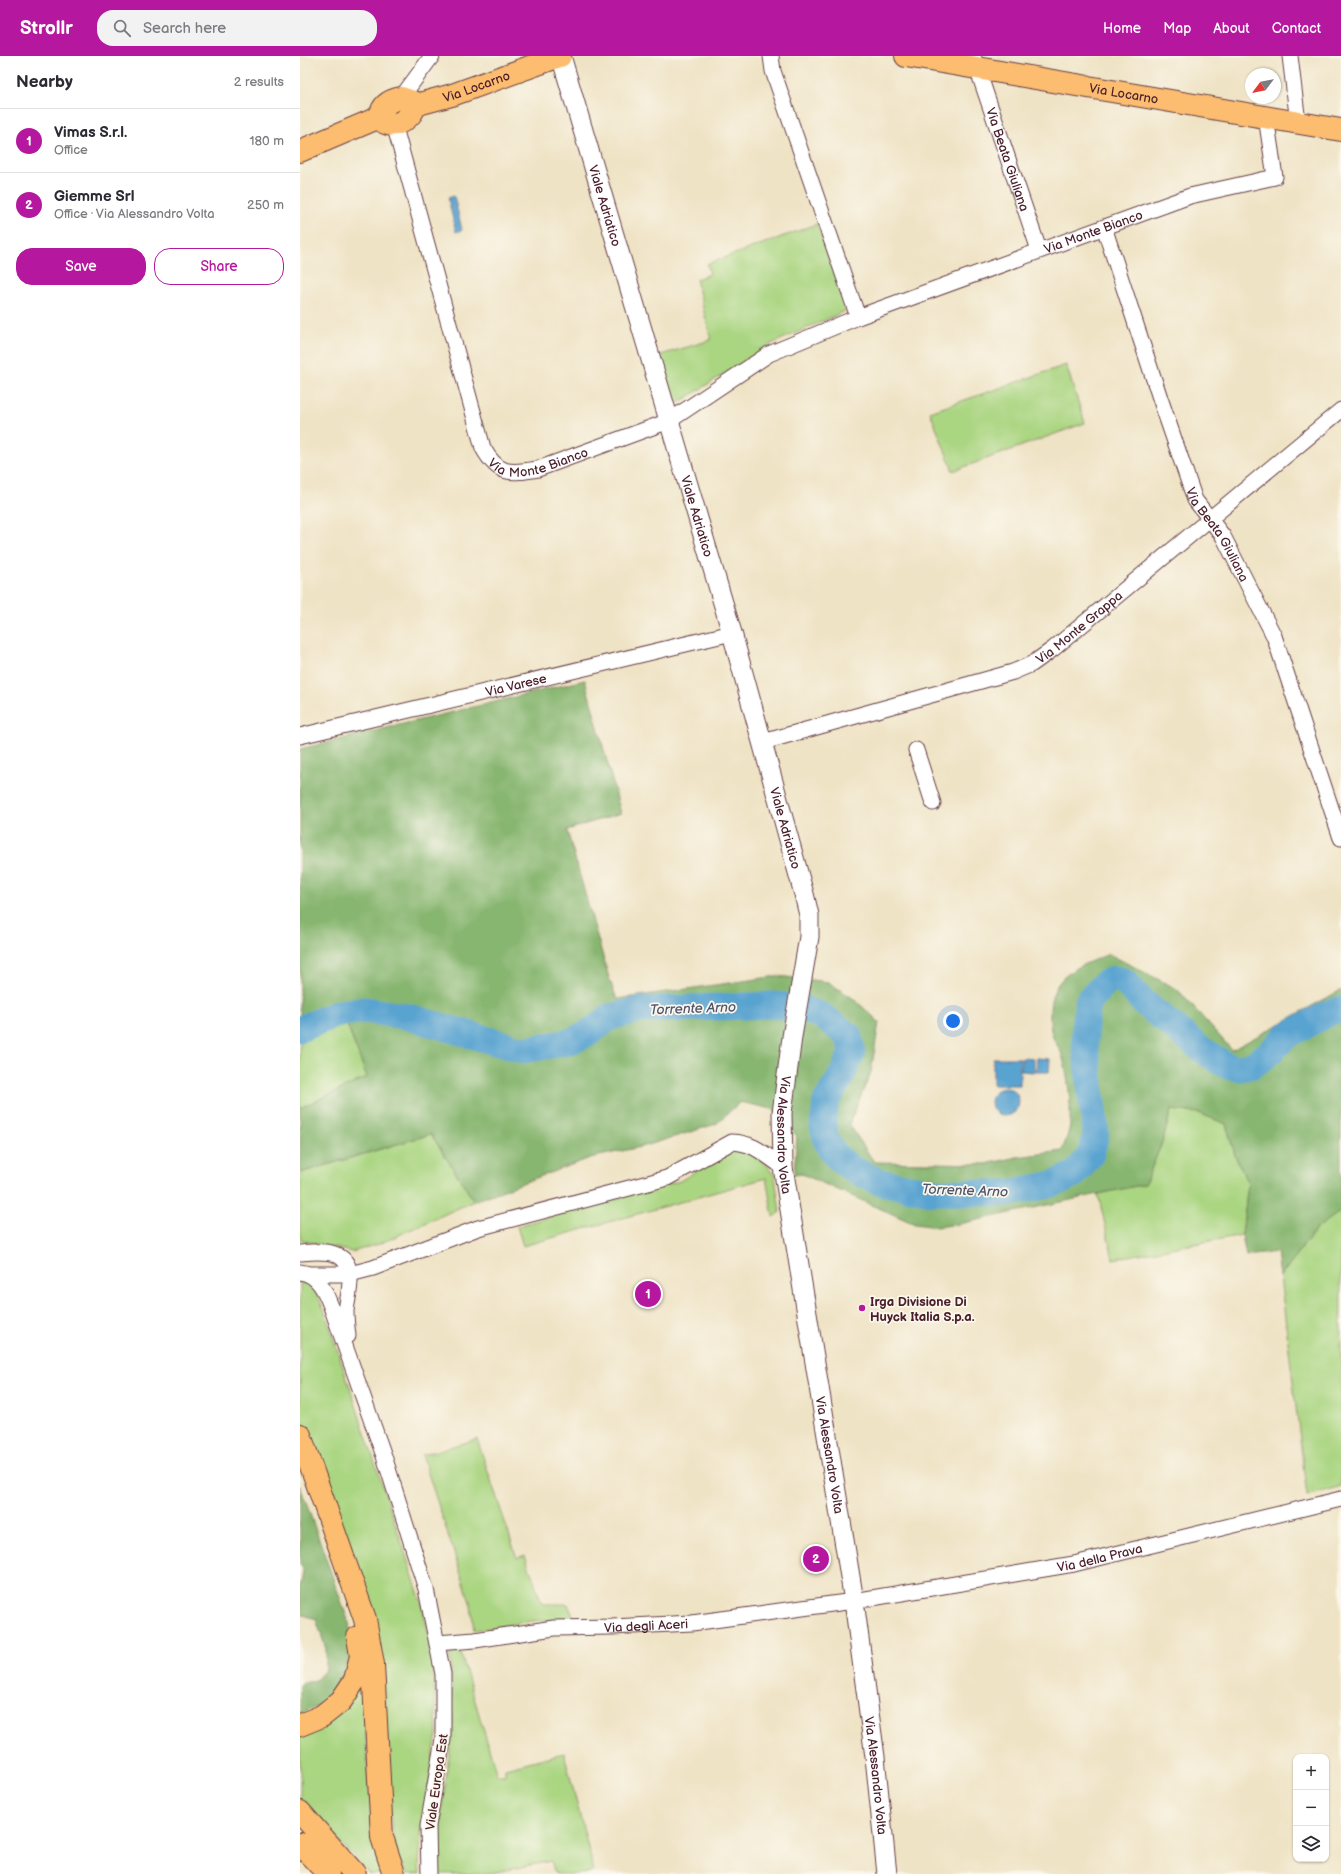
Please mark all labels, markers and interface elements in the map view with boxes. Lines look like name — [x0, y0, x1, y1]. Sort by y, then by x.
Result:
search box — [97, 10, 377, 46]
text: Strollr — [20, 17, 73, 40]
icon: search — [111, 17, 133, 39]
text: Search here — [143, 19, 226, 38]
text: Home — [1103, 20, 1141, 37]
text: Map — [1163, 20, 1191, 37]
text: About — [1213, 20, 1250, 37]
text: Contact — [1272, 20, 1321, 37]
street label: Via Locarno — [441, 68, 512, 106]
north arrow — [1245, 68, 1281, 104]
text: Nearby — [16, 72, 73, 92]
text: 2 results — [234, 74, 284, 90]
street label: Via Locarno — [1088, 80, 1160, 108]
street label: Via Beata Giuliana — [982, 106, 1032, 213]
text: Vimas S.r.l. — [54, 123, 127, 142]
text: 1 — [26, 133, 32, 149]
text: 180 m — [249, 133, 284, 149]
text: Office — [54, 142, 88, 158]
street label: Viale Adriatico — [585, 163, 624, 248]
text: Giemme Srl — [54, 187, 134, 206]
text: 2 — [25, 197, 33, 213]
text: 250 m — [247, 197, 284, 213]
text: Office · Via Alessandro Volta — [54, 206, 215, 222]
street label: Via Monte Bianco — [1042, 207, 1145, 258]
button: Save — [16, 248, 146, 285]
button: Share — [154, 248, 284, 285]
street label: Via Monte Bianco — [484, 444, 590, 481]
street label: Viale Adriatico — [677, 474, 716, 559]
street label: Via Beata Giuliana — [1182, 485, 1252, 585]
street label: Via Monte Grappa — [1033, 588, 1126, 668]
street label: Via Varese — [484, 670, 549, 700]
street label: Viale Adriatico — [766, 786, 804, 871]
water label: Torrente Arno — [650, 998, 736, 1018]
your location — [943, 1011, 963, 1031]
street label: Via Alessandro Volta — [773, 1075, 794, 1195]
water label: Torrente Arno — [922, 1180, 1008, 1200]
pin: 1 — [635, 1279, 661, 1309]
place label: Irga Divisione Di Huyck Italia S.p.a. — [870, 1294, 975, 1325]
marker: Irga Divisione Di Huyck Italia S.p.a. — [857, 1303, 867, 1313]
street label: Via Alessandro Volta — [812, 1395, 847, 1515]
street label: Via della Prava — [1056, 1541, 1144, 1576]
pin: 2 — [803, 1544, 829, 1574]
street label: Via degli Aceri — [604, 1616, 688, 1636]
street label: Via Alessandro Volta — [861, 1716, 890, 1835]
street label: Viale Europa Est — [422, 1733, 452, 1831]
map controls — [1293, 1754, 1329, 1862]
button: + — [1293, 1754, 1329, 1790]
button: − — [1293, 1790, 1329, 1826]
button: layers — [1293, 1826, 1329, 1862]

